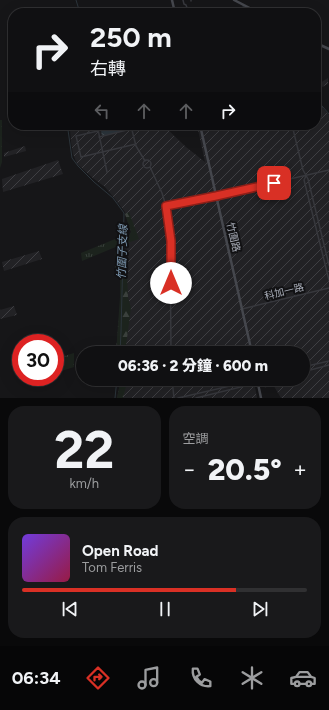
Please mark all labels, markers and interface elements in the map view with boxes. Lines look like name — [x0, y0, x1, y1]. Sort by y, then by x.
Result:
text: 250 m — [90, 20, 172, 54]
icon: right — [24, 24, 76, 76]
text: 右轉 — [90, 58, 126, 80]
icon: left — [91, 100, 113, 122]
icon: ahead — [133, 100, 155, 122]
icon: ahead — [175, 100, 197, 122]
icon: right — [217, 100, 239, 122]
pin — [257, 166, 291, 200]
icon: arrive — [263, 172, 285, 194]
street label: 竹圍路 — [224, 221, 243, 253]
water label: 竹圍子支線 — [115, 222, 130, 280]
position arrow — [150, 262, 192, 304]
street label: 科加一路 — [263, 280, 305, 303]
speed limit sign: 30 — [12, 334, 64, 386]
text: 06:36 · 2 分鐘 · 600 m — [118, 357, 268, 375]
text: 22 — [54, 419, 114, 481]
text: 空調 — [183, 431, 209, 446]
text: 20.5° — [208, 451, 282, 488]
text: − — [183, 456, 196, 483]
text: + — [293, 456, 307, 483]
text: km/h — [69, 476, 99, 491]
text: Open Road — [82, 542, 159, 560]
text: Tom Ferris — [82, 560, 142, 575]
icon: previous — [59, 598, 81, 620]
icon: pause — [154, 598, 176, 620]
icon: next — [249, 598, 271, 620]
icon: directions — [84, 664, 112, 692]
icon: music — [135, 664, 163, 692]
icon: phone — [187, 664, 215, 692]
icon: climate — [238, 664, 266, 692]
icon: car — [289, 664, 317, 692]
text: 06:34 — [12, 667, 61, 689]

